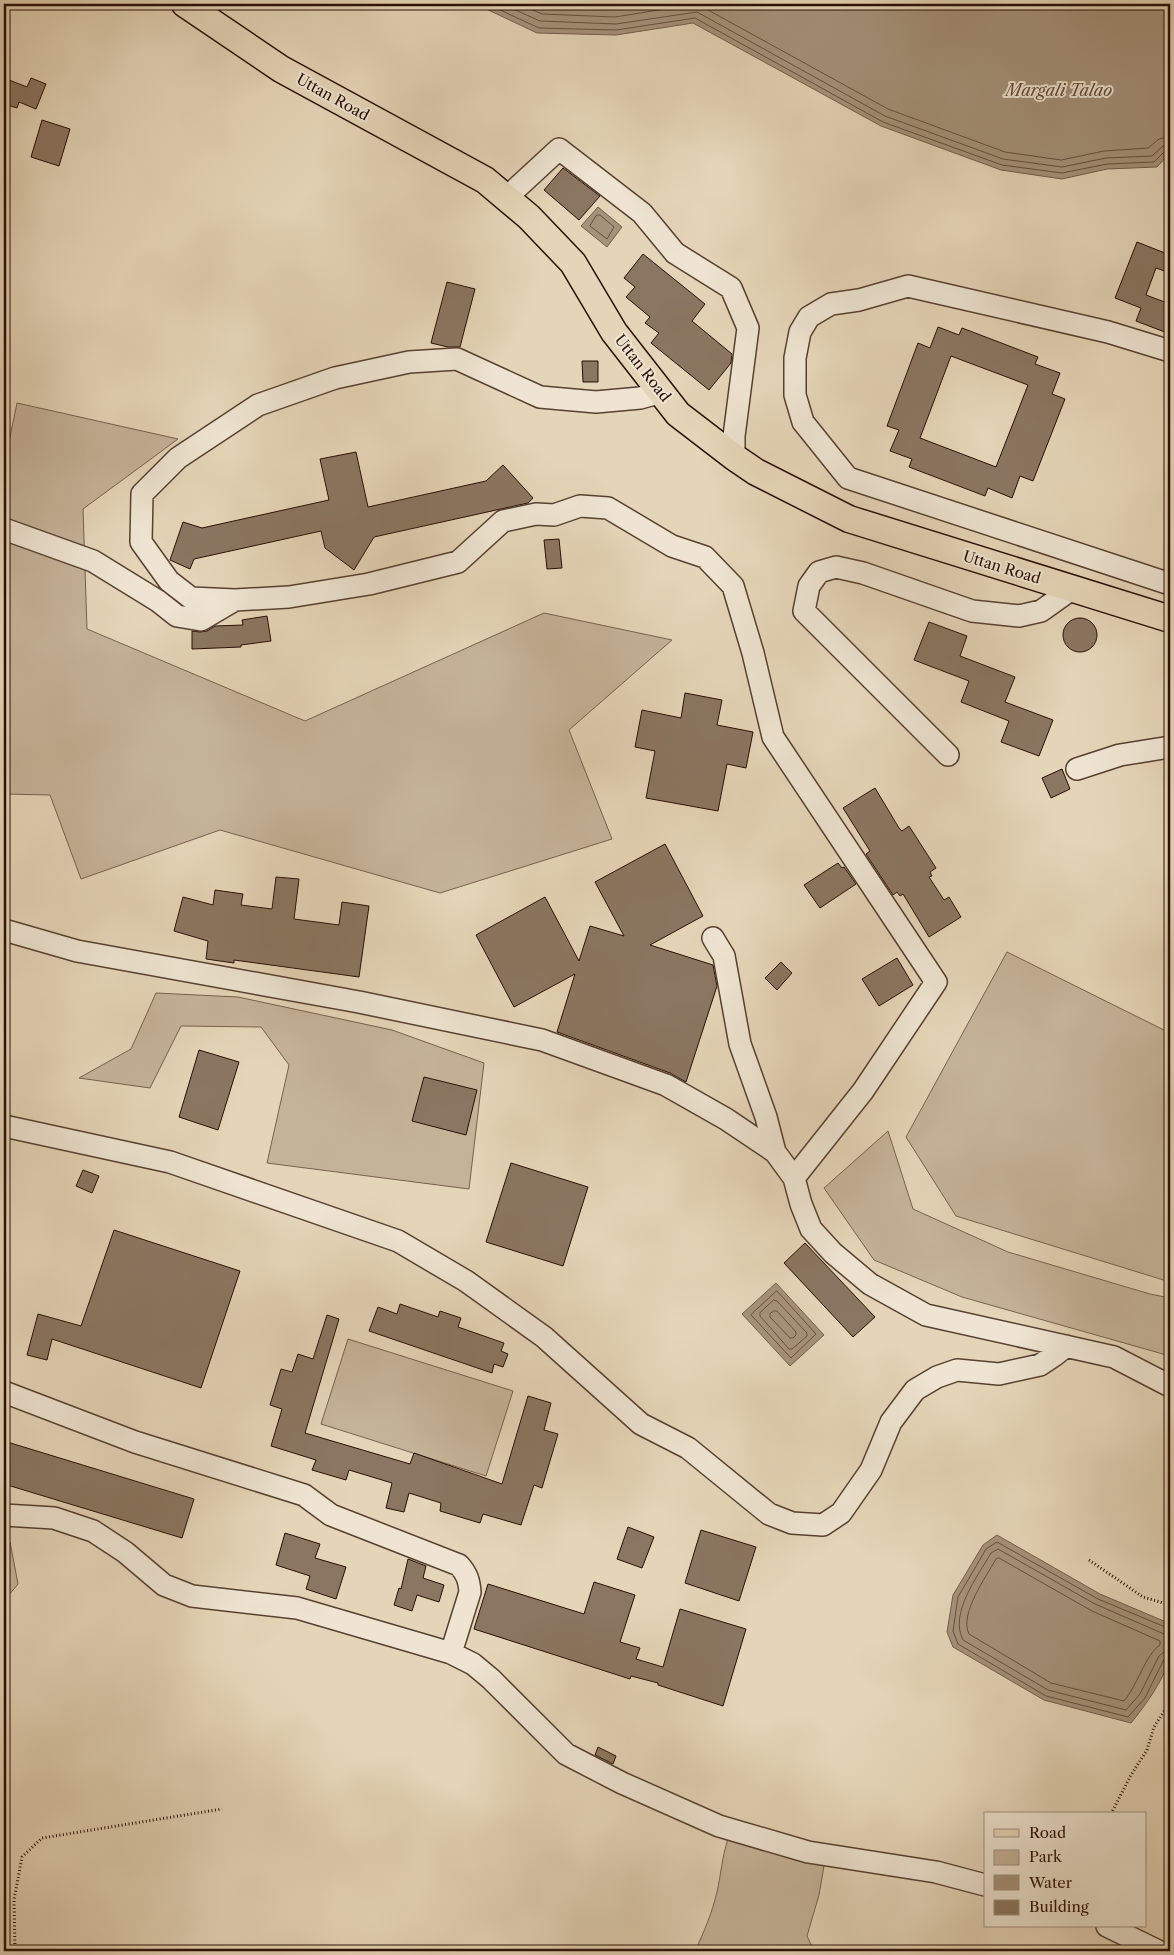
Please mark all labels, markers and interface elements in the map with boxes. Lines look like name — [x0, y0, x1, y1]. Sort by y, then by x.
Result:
street label: Uttan Road — [293, 69, 373, 125]
water label: Margali Talao — [1004, 80, 1112, 100]
street label: Uttan Road — [611, 331, 675, 405]
street label: Uttan Road — [961, 546, 1043, 588]
legend — [984, 1812, 1146, 1928]
text: Road — [1029, 1823, 1066, 1842]
text: Park — [1029, 1847, 1063, 1866]
text: Water — [1028, 1873, 1073, 1892]
text: Building — [1029, 1897, 1089, 1916]

